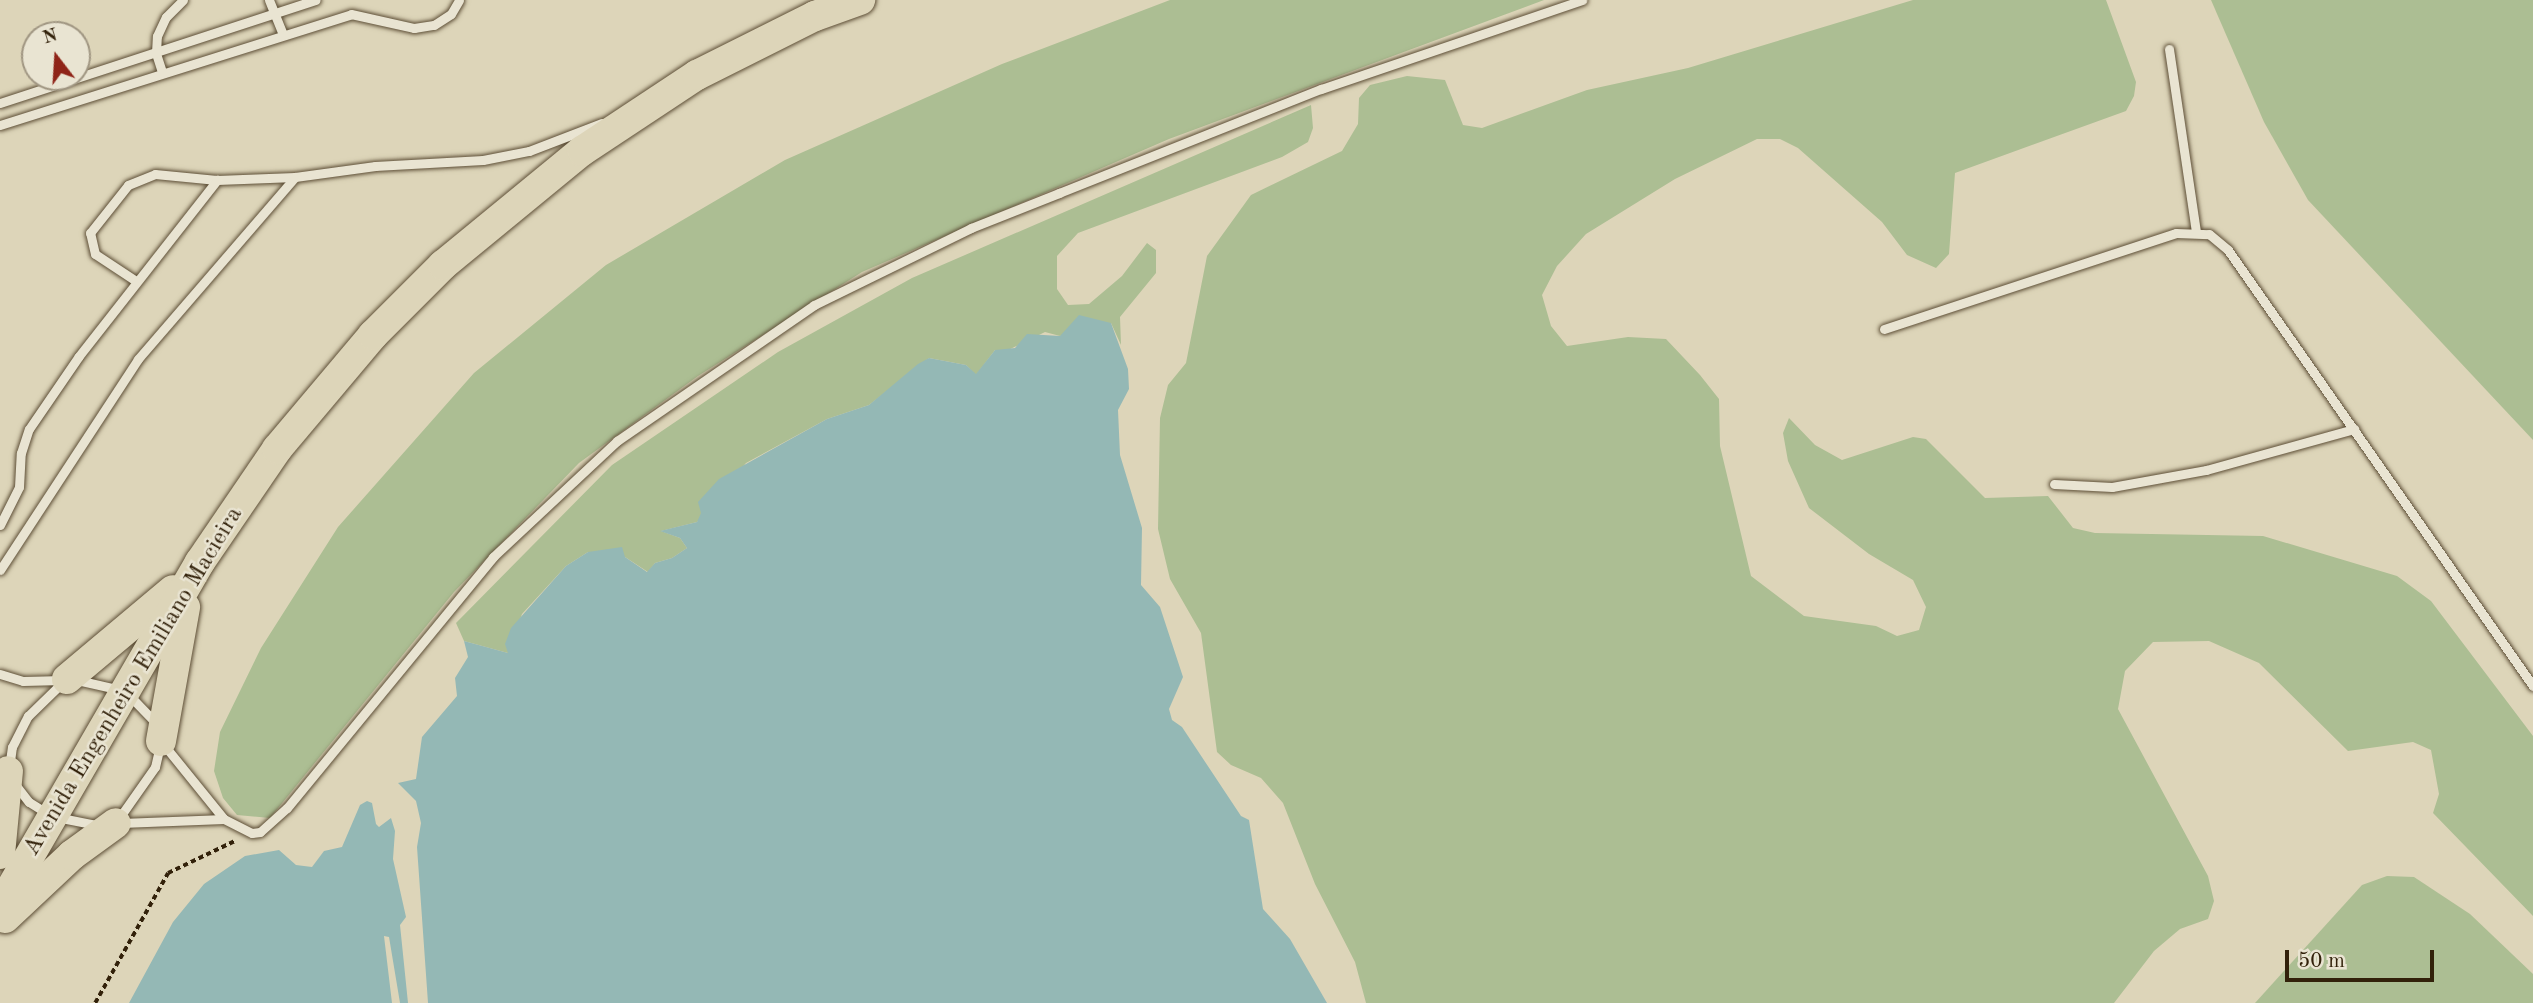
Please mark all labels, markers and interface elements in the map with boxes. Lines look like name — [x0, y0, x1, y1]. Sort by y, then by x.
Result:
north arrow — [21, 21, 91, 91]
text: N — [41, 26, 60, 49]
street label: Avenida Engenheiro Emiliano Macieira — [18, 502, 250, 862]
scale bar — [2288, 936, 2437, 980]
text: 50 m — [2298, 951, 2345, 972]

